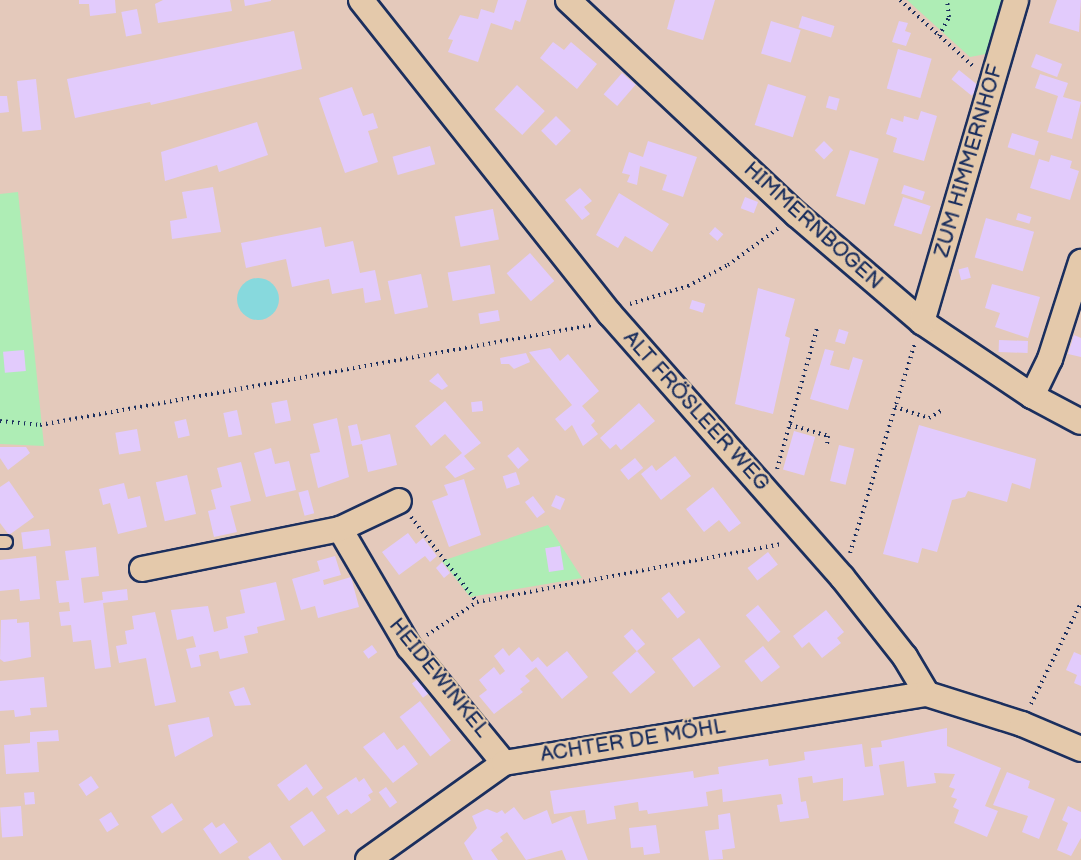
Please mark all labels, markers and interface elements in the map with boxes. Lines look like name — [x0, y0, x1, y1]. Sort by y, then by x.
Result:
street label: ZUM HIMMERNHOF — [930, 62, 1008, 260]
street label: HIMMERNBOGEN — [738, 157, 888, 295]
street label: ALT FRÖSLEER WEG — [617, 326, 775, 496]
street label: HEIDEWINKEL — [383, 613, 495, 743]
street label: ACHTER DE MÖHL — [539, 714, 727, 768]

